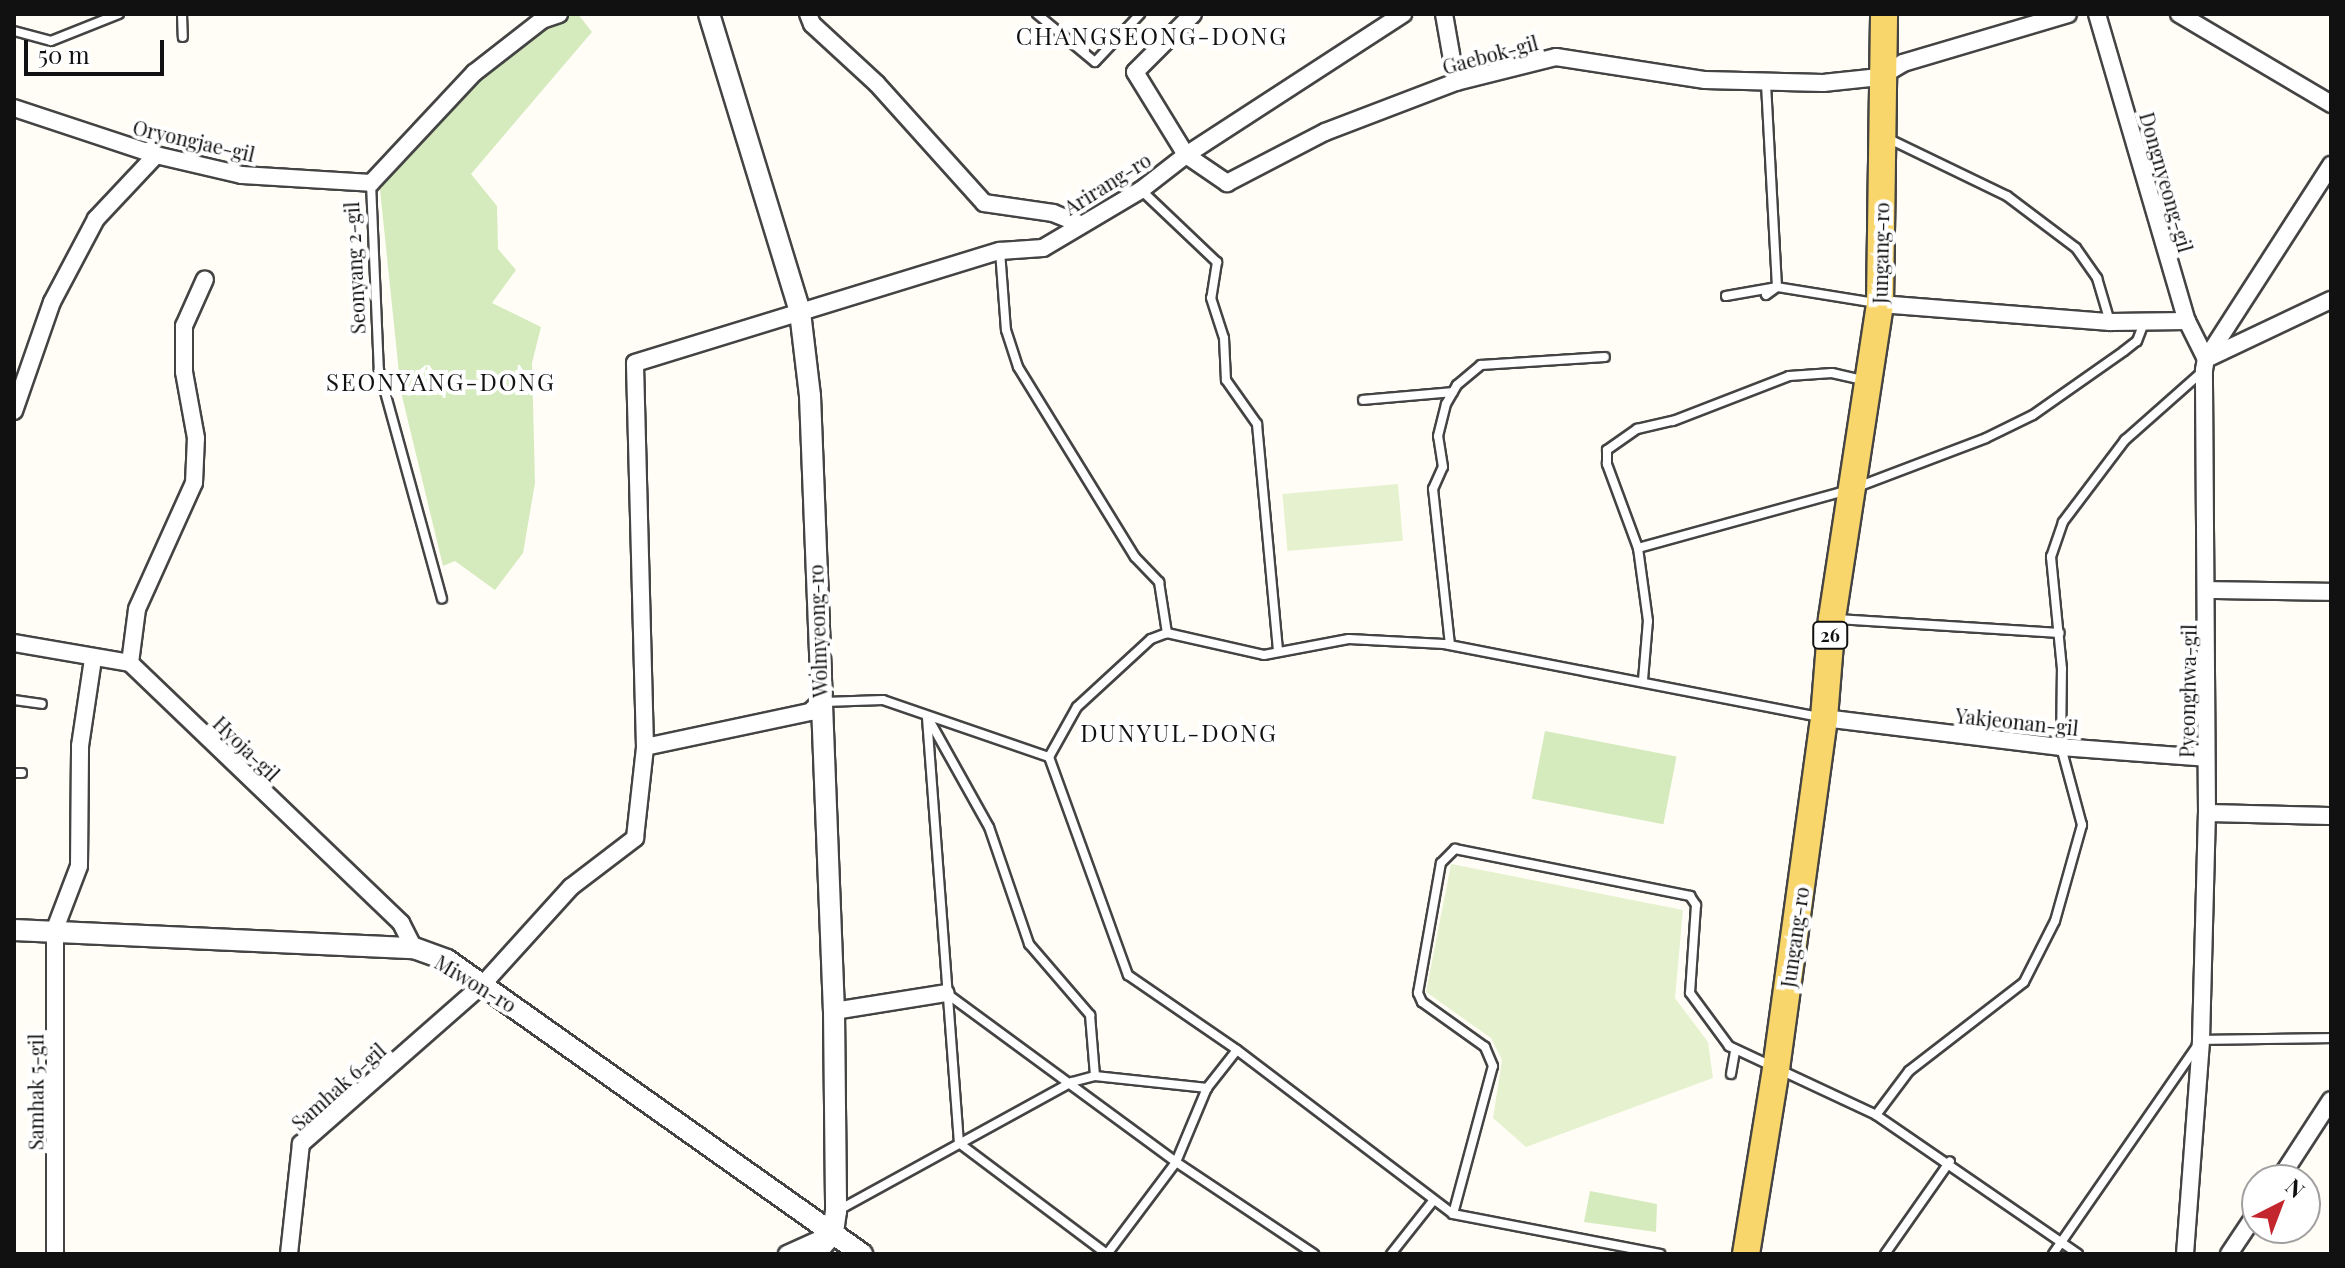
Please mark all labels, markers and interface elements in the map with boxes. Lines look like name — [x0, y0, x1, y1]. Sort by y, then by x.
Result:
district label: CHANGSEONG-DONG — [1016, 22, 1288, 50]
scale bar — [28, 24, 168, 74]
street label: Gaebok-gil — [1439, 30, 1541, 78]
text: 50 m — [38, 38, 90, 70]
street label: Dongnyeong-gil — [2136, 109, 2198, 255]
street label: Oryongjae-gil — [131, 114, 257, 166]
street label: Arirang-ro — [1059, 147, 1155, 219]
street label: Seonyang 2-gil — [339, 201, 369, 335]
street label: Jungang-ro — [1867, 202, 1893, 304]
district label: SEONYANG-DONG — [326, 368, 556, 396]
street label: Wolmyeong-ro — [803, 564, 831, 698]
road number: 26 — [1812, 621, 1848, 649]
street label: Pyeonghwa-gil — [2174, 624, 2200, 758]
street label: Yakjeonan-gil — [1954, 703, 2080, 739]
street label: Hyoja-gil — [209, 711, 285, 785]
district label: DUNYUL-DONG — [1080, 719, 1278, 747]
street label: Jungang-ro — [1775, 885, 1813, 989]
street label: Miwon-ro — [431, 949, 521, 1017]
street label: Samhak 5-gil — [23, 1034, 47, 1150]
street label: Samhak 6-gil — [286, 1037, 390, 1135]
north arrow — [2241, 1164, 2321, 1244]
text: N — [2280, 1171, 2312, 1204]

